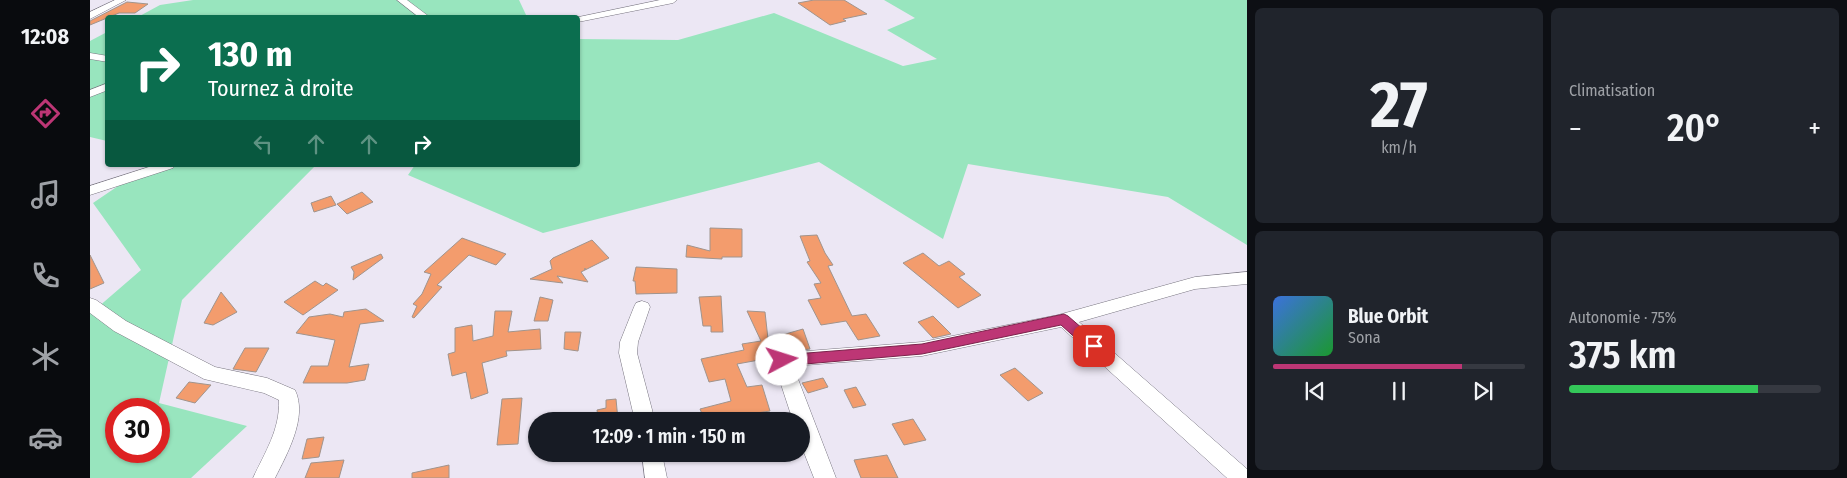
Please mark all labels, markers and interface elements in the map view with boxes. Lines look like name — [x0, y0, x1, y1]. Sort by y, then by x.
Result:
text: 12:08 — [21, 23, 69, 50]
text: 130 m — [208, 33, 292, 75]
icon: right — [125, 35, 190, 100]
text: 27 — [1370, 66, 1428, 144]
text: Tournez à droite — [208, 75, 354, 102]
text: Climatisation — [1569, 81, 1655, 100]
icon: directions — [28, 96, 63, 131]
text: 20° — [1667, 105, 1723, 151]
text: − — [1569, 112, 1582, 145]
text: + — [1808, 112, 1821, 145]
icon: left — [249, 130, 277, 158]
icon: ahead — [302, 130, 330, 158]
icon: ahead — [355, 130, 383, 158]
icon: right — [408, 130, 436, 158]
text: km/h — [1381, 138, 1417, 157]
icon: music — [28, 177, 63, 212]
icon: phone — [28, 258, 63, 293]
text: Blue Orbit — [1348, 305, 1428, 328]
text: Autonomie · 75% — [1569, 308, 1676, 327]
pin — [1073, 325, 1115, 367]
text: Sona — [1348, 328, 1381, 347]
icon: arrive — [1080, 332, 1108, 360]
text: 375 km — [1569, 332, 1677, 378]
position arrow — [755, 333, 807, 385]
icon: climate — [28, 339, 63, 374]
icon: previous — [1301, 377, 1329, 405]
icon: pause — [1385, 377, 1413, 405]
icon: next — [1469, 377, 1497, 405]
speed limit sign: 30 — [105, 398, 170, 463]
icon: car — [28, 420, 63, 455]
text: 12:09 · 1 min · 150 m — [593, 425, 745, 448]

